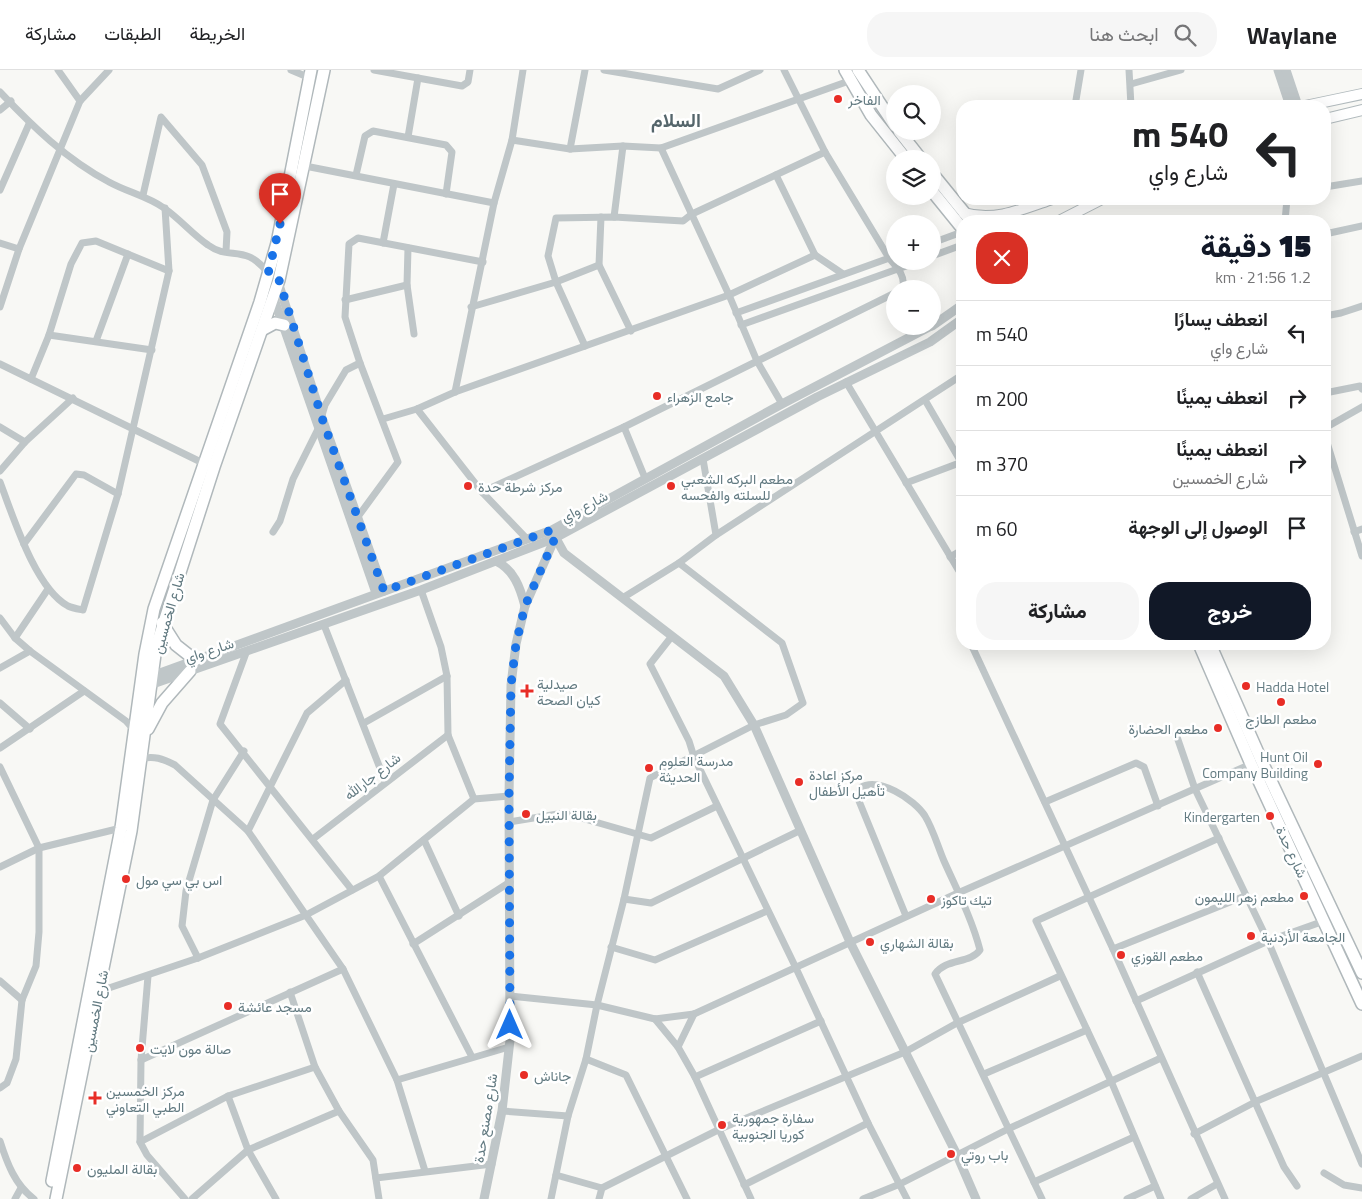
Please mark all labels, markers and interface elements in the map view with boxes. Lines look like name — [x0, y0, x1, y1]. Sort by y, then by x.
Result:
search box — [867, 12, 1217, 57]
text: Waylane — [1247, 17, 1337, 53]
text: ابحث هنا — [1089, 19, 1159, 48]
text: مشاركة — [25, 20, 76, 47]
text: الطبقات — [104, 20, 161, 47]
text: الخريطة — [189, 20, 245, 47]
icon: search — [1171, 21, 1199, 49]
map controls — [886, 85, 941, 335]
button: search — [886, 85, 941, 140]
place label: الفاخر — [847, 89, 881, 110]
marker: الفاخر — [832, 93, 844, 105]
district label: السلام — [651, 105, 701, 134]
text: 540 m — [1132, 107, 1228, 161]
icon: left — [1246, 120, 1311, 185]
button: layers — [886, 150, 941, 205]
text: شارع واي — [1149, 155, 1228, 189]
pin — [259, 173, 301, 224]
icon: arrive — [266, 180, 294, 208]
button: + — [886, 215, 941, 270]
text: 15 دقيقة — [1201, 223, 1311, 269]
button: close — [976, 232, 1028, 284]
text: 1.2 km · 21:56 — [1215, 265, 1311, 289]
button: − — [886, 280, 941, 335]
text: انعطف يسارًا — [1174, 304, 1268, 333]
text: 540 m — [976, 319, 1028, 348]
icon: left — [1283, 319, 1311, 347]
text: شارع واي — [1210, 336, 1268, 360]
text: انعطف يمينًا — [1176, 382, 1268, 411]
text: 200 m — [976, 384, 1028, 413]
icon: right — [1283, 384, 1311, 412]
place label: جامع الزهراء — [667, 386, 734, 408]
marker: جامع الزهراء — [651, 390, 663, 402]
text: انعطف يمينًا — [1176, 434, 1268, 463]
text: 370 m — [976, 449, 1028, 478]
icon: right — [1283, 449, 1311, 477]
text: شارع الخمسين — [1173, 466, 1268, 490]
place label: مطعم البركه الشعبي للسلته والفحسه — [681, 468, 793, 505]
place label: مركز شرطة حدة — [478, 476, 562, 497]
marker: مركز شرطة حدة — [462, 480, 474, 492]
marker: مطعم البركه الشعبي للسلته والفحسه — [665, 480, 677, 492]
street label: شارع واي — [557, 485, 612, 529]
text: الوصول إلى الوجهة — [1128, 512, 1268, 541]
text: 60 m — [976, 514, 1017, 543]
icon: arrive — [1283, 514, 1311, 542]
street label: شارع الخمسين — [146, 570, 191, 656]
button: مشاركة — [976, 582, 1139, 640]
button: خروج — [1149, 582, 1311, 640]
street label: شارع واي — [182, 632, 237, 670]
place label: صيدلية كيان الصحة — [537, 673, 601, 710]
place label: Hadda Hotel — [1256, 676, 1329, 697]
marker: Hadda Hotel — [1240, 680, 1252, 692]
marker: صيدلية كيان الصحة — [521, 685, 533, 697]
marker: مطعم الطازج — [1275, 696, 1287, 708]
place label: مطعم الطازج — [1245, 708, 1317, 730]
place label: مطعم الحضارة — [1128, 718, 1208, 739]
marker: مطعم الحضارة — [1212, 722, 1224, 734]
place label: Hunt Oil Company Building — [1202, 746, 1308, 783]
street label: شارع جارالله — [339, 747, 405, 806]
place label: مدرسة العلوم الحديثة — [659, 750, 733, 787]
marker: Hunt Oil Company Building — [1312, 758, 1324, 770]
marker: مدرسة العلوم الحديثة — [643, 762, 655, 774]
place label: مركز اعادة تأهيل الأطفال — [809, 764, 885, 801]
marker: مركز اعادة تأهيل الأطفال — [793, 776, 805, 788]
place label: بقالة النبيل — [536, 804, 597, 825]
place label: Kindergarten — [1184, 806, 1260, 827]
marker: بقالة النبيل — [520, 808, 532, 820]
marker: Kindergarten — [1264, 810, 1276, 822]
street label: شارع حدة — [1270, 823, 1313, 882]
place label: اس بي سي مول — [136, 869, 222, 892]
marker: اس بي سي مول — [120, 873, 132, 885]
place label: مطعم زهر الليمون — [1195, 886, 1294, 907]
place label: تيك تاكوز — [940, 889, 992, 910]
marker: مطعم زهر الليمون — [1298, 890, 1310, 902]
marker: تيك تاكوز — [925, 893, 937, 905]
place label: الجامعة الأردنية — [1261, 926, 1345, 947]
marker: الجامعة الأردنية — [1245, 930, 1257, 942]
place label: بقالة الشهاري — [880, 932, 954, 955]
marker: بقالة الشهاري — [864, 936, 876, 948]
place label: مطعم القوزي — [1131, 945, 1203, 968]
marker: مطعم القوزي — [1115, 949, 1127, 961]
street label: شارع الخمسين — [77, 968, 114, 1054]
place label: مسجد عائشة — [238, 996, 312, 1017]
position arrow — [483, 998, 535, 1050]
marker: مسجد عائشة — [222, 1000, 234, 1012]
place label: صالة مون لايت — [150, 1038, 232, 1059]
marker: صالة مون لايت — [134, 1042, 146, 1054]
place label: جاناش — [534, 1065, 571, 1086]
marker: جاناش — [518, 1069, 530, 1081]
street label: شارع مصنع حدة — [468, 1072, 503, 1164]
place label: مركز الخمسين الطبي التعاوني — [106, 1080, 185, 1119]
marker: مركز الخمسين الطبي التعاوني — [88, 1091, 102, 1105]
place label: سفارة جمهورية كوريا الجنوبية — [732, 1107, 814, 1144]
marker: سفارة جمهورية كوريا الجنوبية — [716, 1119, 728, 1131]
place label: باب روتي — [961, 1144, 1008, 1167]
marker: باب روتي — [945, 1148, 957, 1160]
place label: بقالة المليون — [87, 1158, 157, 1179]
marker: بقالة المليون — [71, 1162, 83, 1174]

